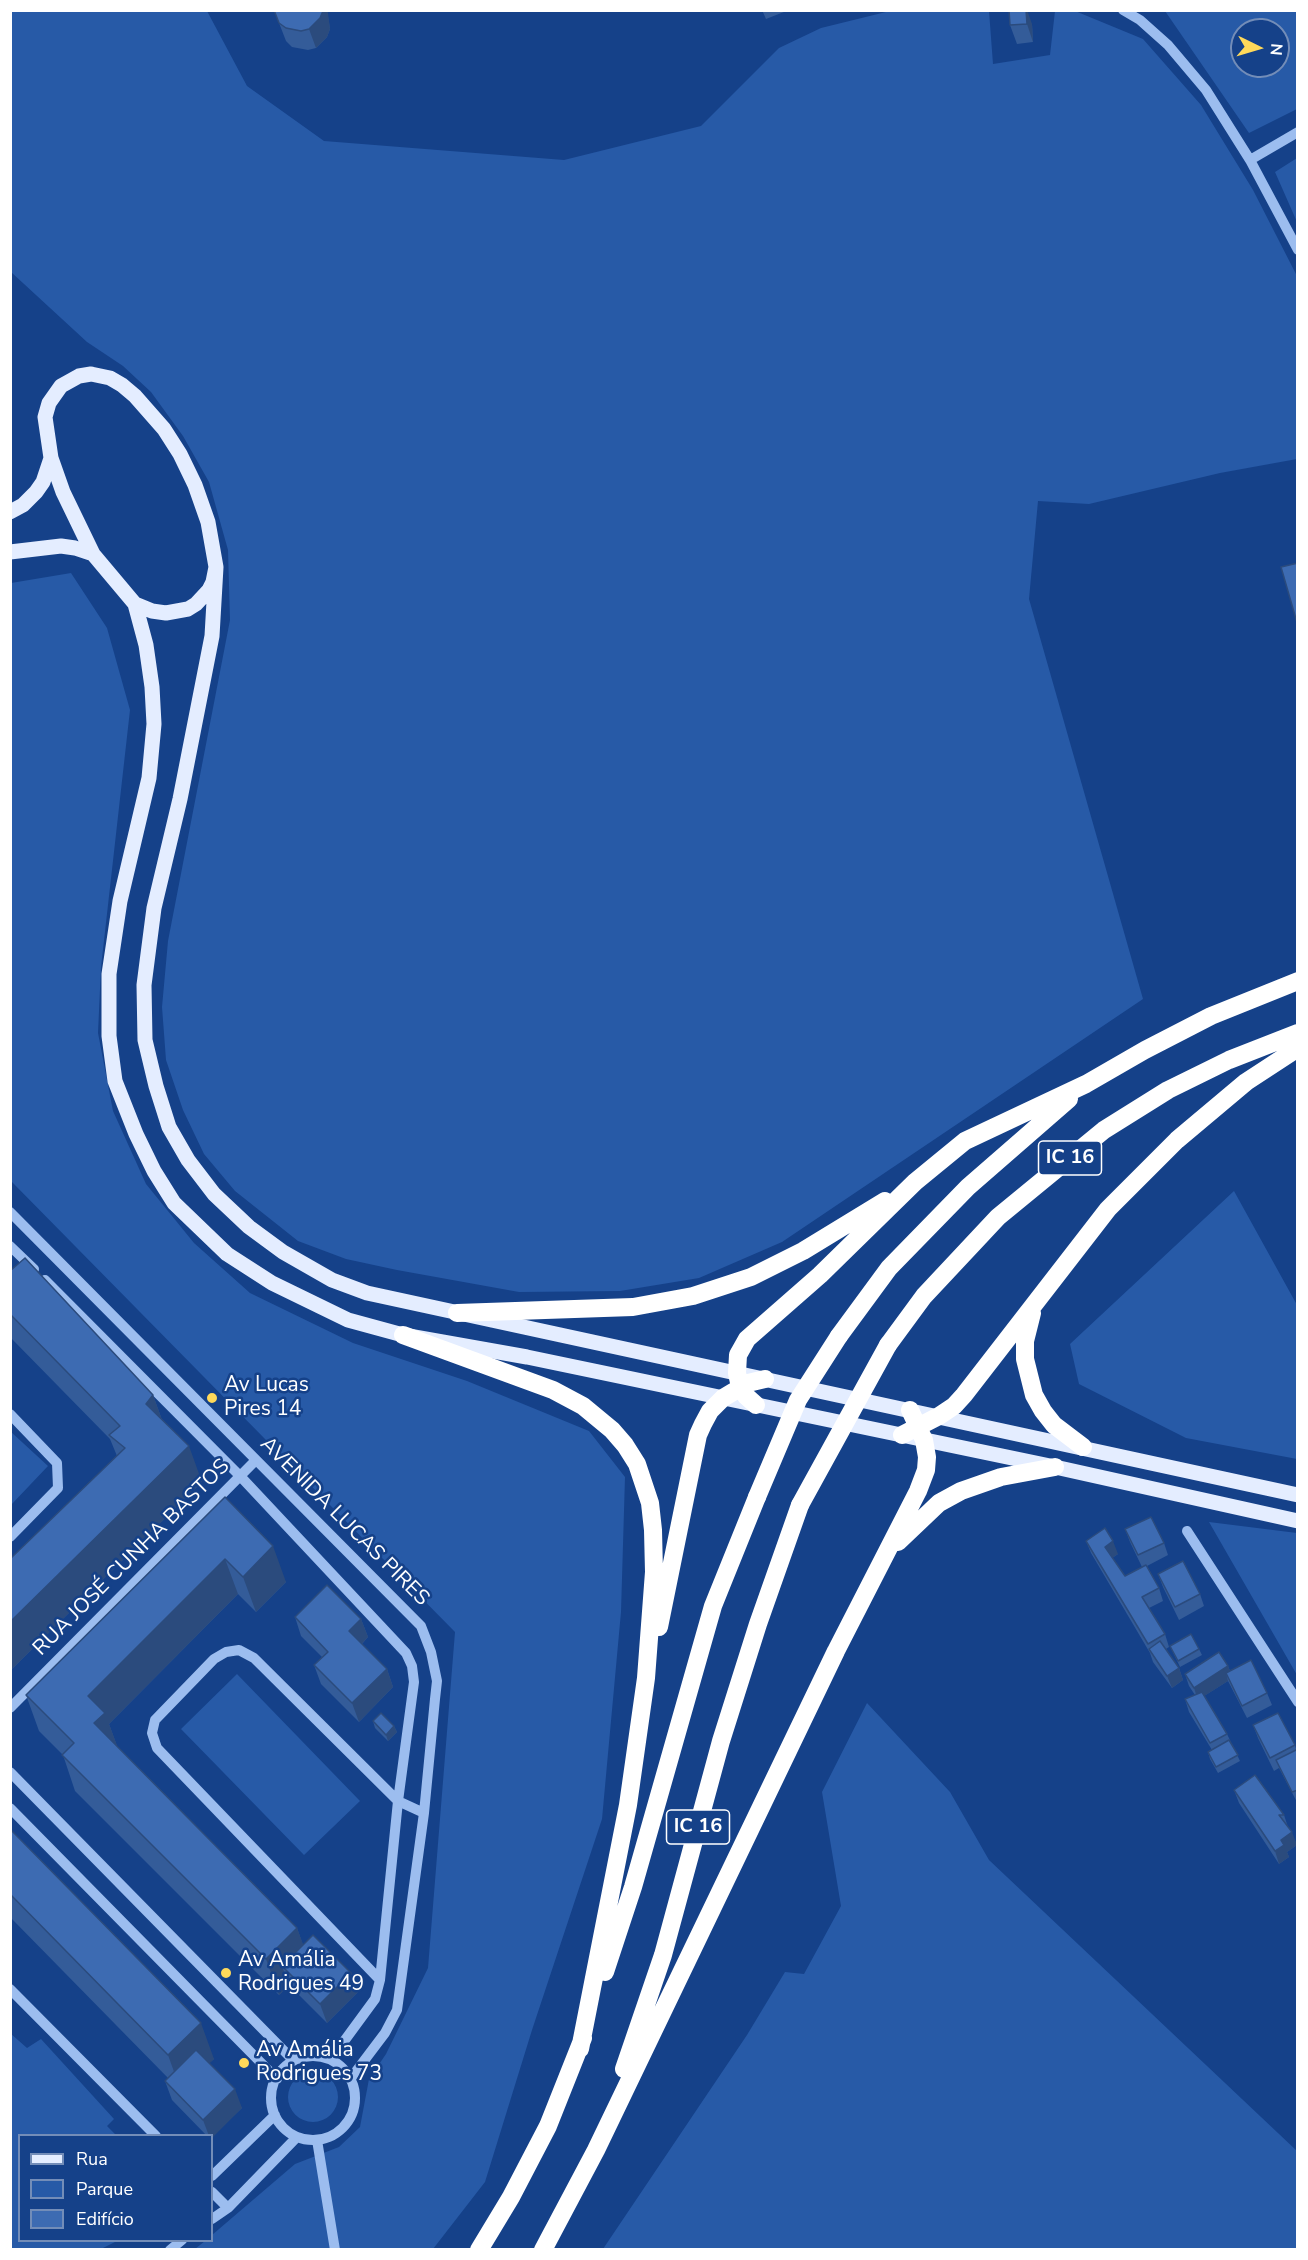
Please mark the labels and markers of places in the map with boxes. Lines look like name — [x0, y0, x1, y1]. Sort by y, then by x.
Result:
place label: Av Lucas Pires 14 — [224, 1373, 309, 1423]
marker: Av Lucas Pires 14 — [205, 1391, 219, 1405]
place label: Av Amália Rodrigues 49 — [238, 1948, 364, 1998]
marker: Av Amália Rodrigues 49 — [219, 1966, 233, 1980]
place label: Av Amália Rodrigues 73 — [256, 2038, 382, 2088]
marker: Av Amália Rodrigues 73 — [237, 2056, 251, 2070]

